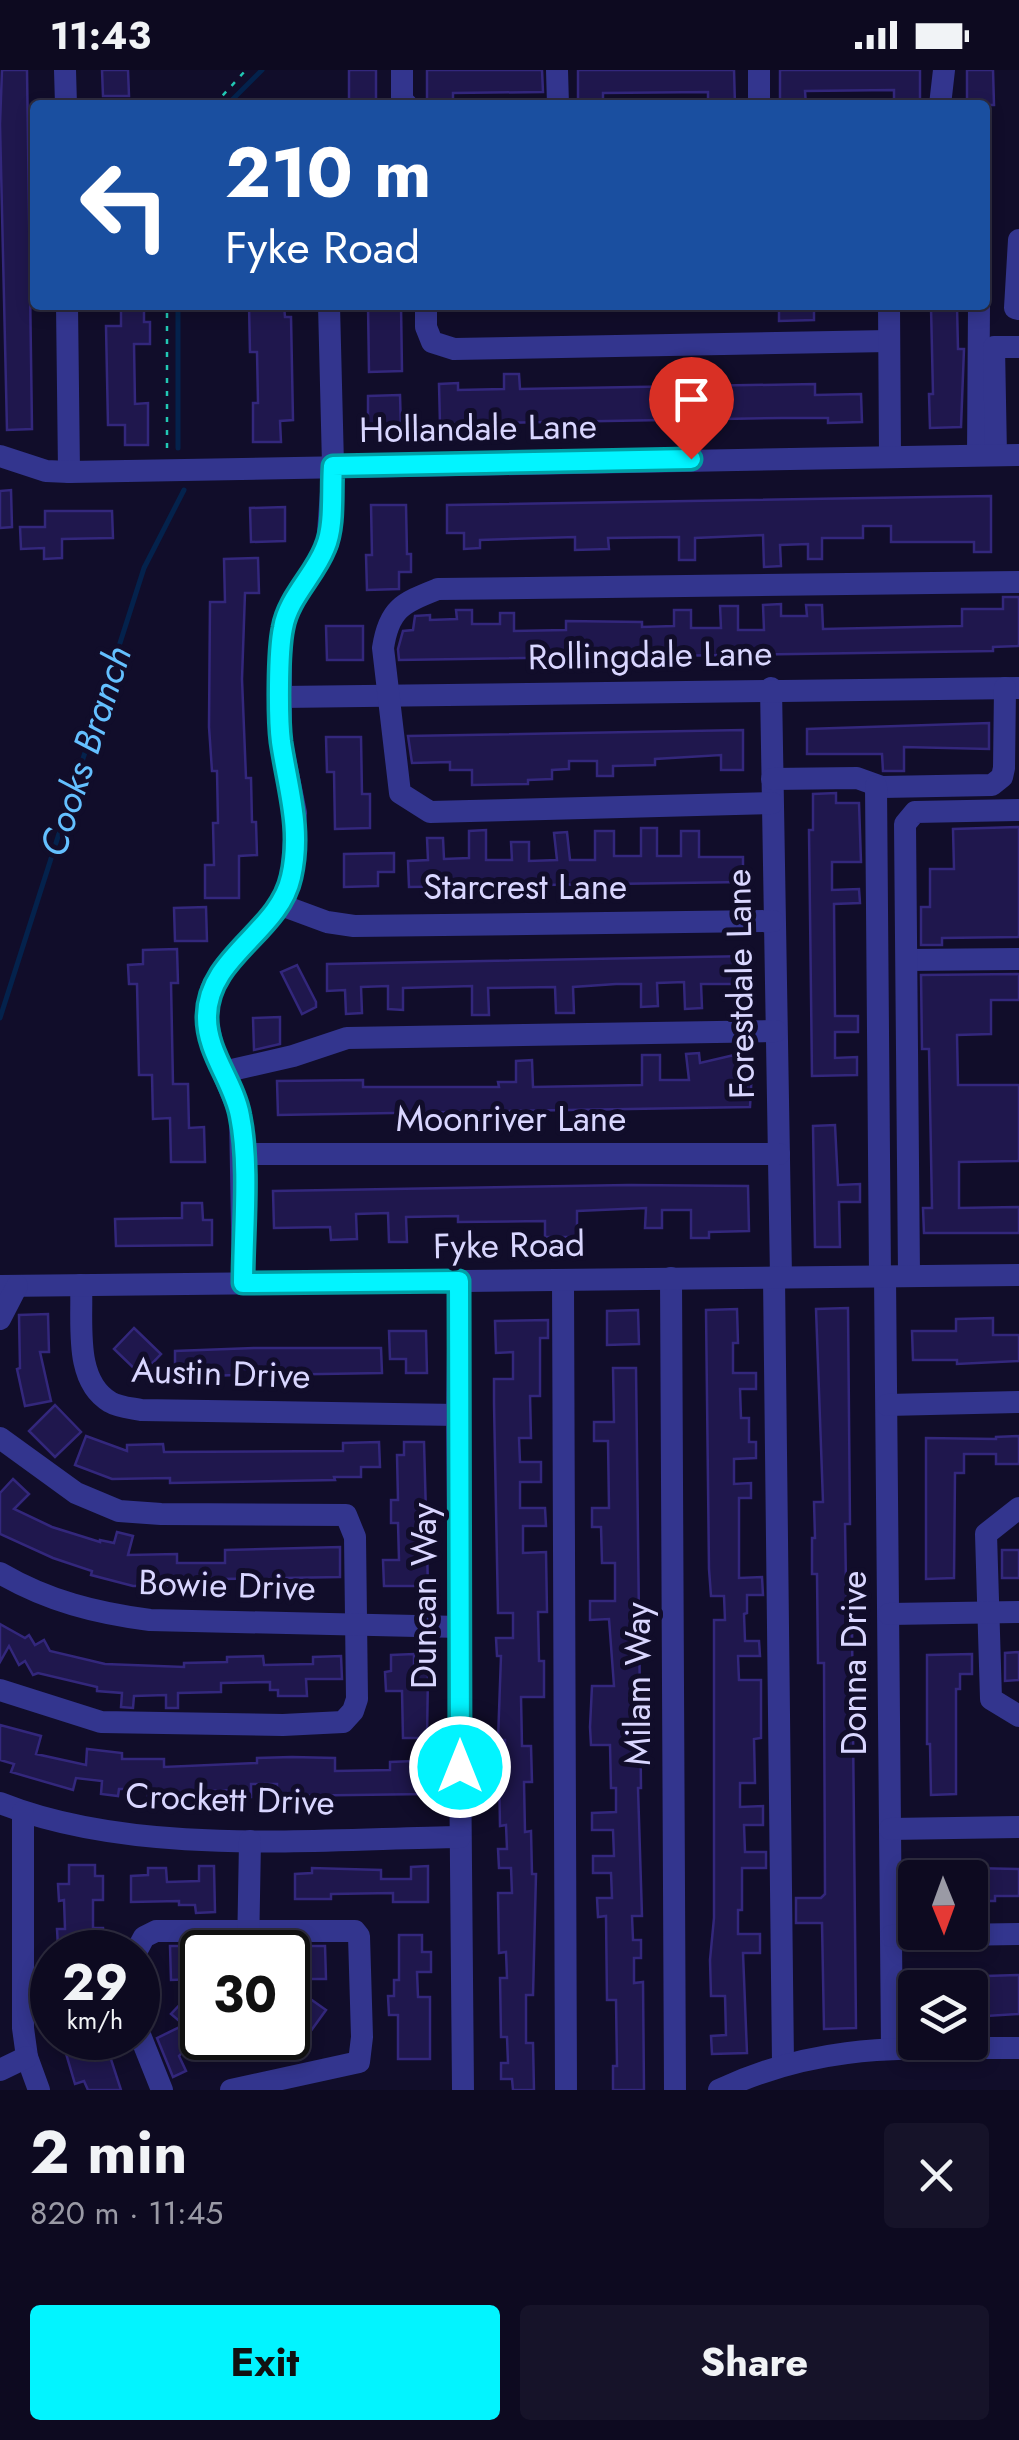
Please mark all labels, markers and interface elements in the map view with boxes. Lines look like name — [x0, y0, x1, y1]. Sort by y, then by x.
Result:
text: 11:43 — [50, 8, 151, 63]
text: 210 m — [225, 122, 431, 223]
icon: left — [60, 140, 190, 270]
text: Fyke Road — [225, 215, 420, 280]
pin — [649, 357, 734, 460]
icon: arrive — [664, 372, 719, 427]
street label: Hollandale Lane — [359, 401, 597, 455]
street label: Rollingdale Lane — [527, 628, 773, 682]
water label: Cooks Branch — [25, 639, 145, 863]
street label: Starcrest Lane — [423, 862, 627, 912]
street label: Forestdale Lane — [713, 869, 767, 1099]
street label: Moonriver Lane — [396, 1094, 626, 1144]
street label: Fyke Road — [433, 1219, 585, 1271]
street label: Austin Drive — [131, 1345, 311, 1401]
street label: Duncan Way — [399, 1502, 449, 1689]
street label: Bowie Drive — [138, 1557, 316, 1613]
street label: Donna Drive — [829, 1571, 879, 1755]
street label: Milam Way — [613, 1602, 663, 1766]
position arrow — [408, 1715, 512, 1819]
street label: Crockett Drive — [125, 1770, 335, 1828]
north arrow — [898, 1860, 988, 1950]
map controls — [898, 1860, 988, 2060]
speed limit sign: 30 — [180, 1930, 310, 2060]
text: 29 — [62, 1946, 128, 2019]
button: layers — [898, 1970, 988, 2060]
text: km/h — [67, 2002, 123, 2038]
text: 2 min — [30, 2109, 188, 2196]
button: close — [884, 2123, 989, 2228]
text: 820 m · 11:45 — [30, 2190, 223, 2236]
button: Exit — [30, 2305, 500, 2420]
button: Share — [520, 2305, 989, 2420]

